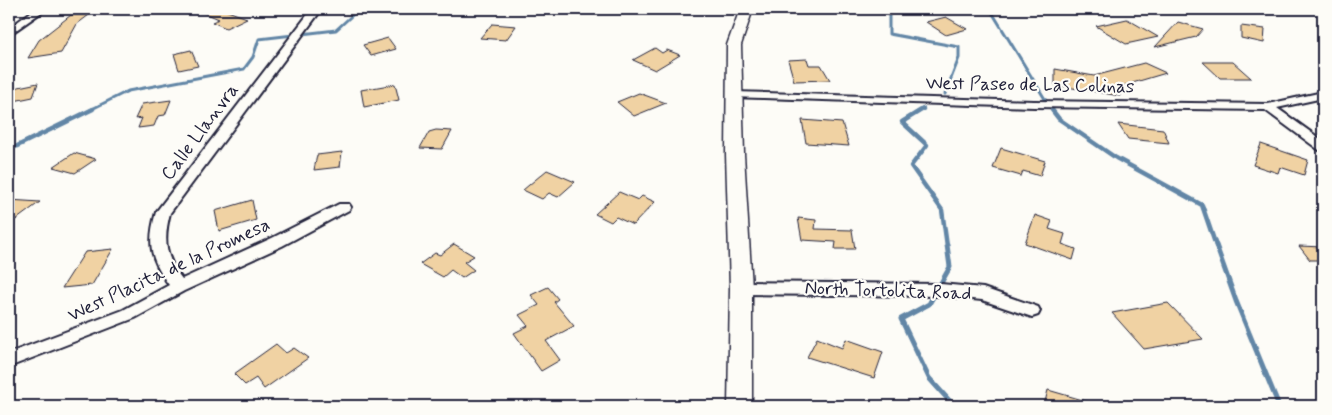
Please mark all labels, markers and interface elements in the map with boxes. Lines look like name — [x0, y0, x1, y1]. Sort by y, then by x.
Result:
street label: West Paseo de Las Colinas — [925, 71, 1135, 99]
street label: Calle Llanvra — [155, 79, 245, 185]
street label: West Placita de la Promesa — [64, 212, 274, 328]
street label: North Tortolita Road — [804, 276, 972, 306]

